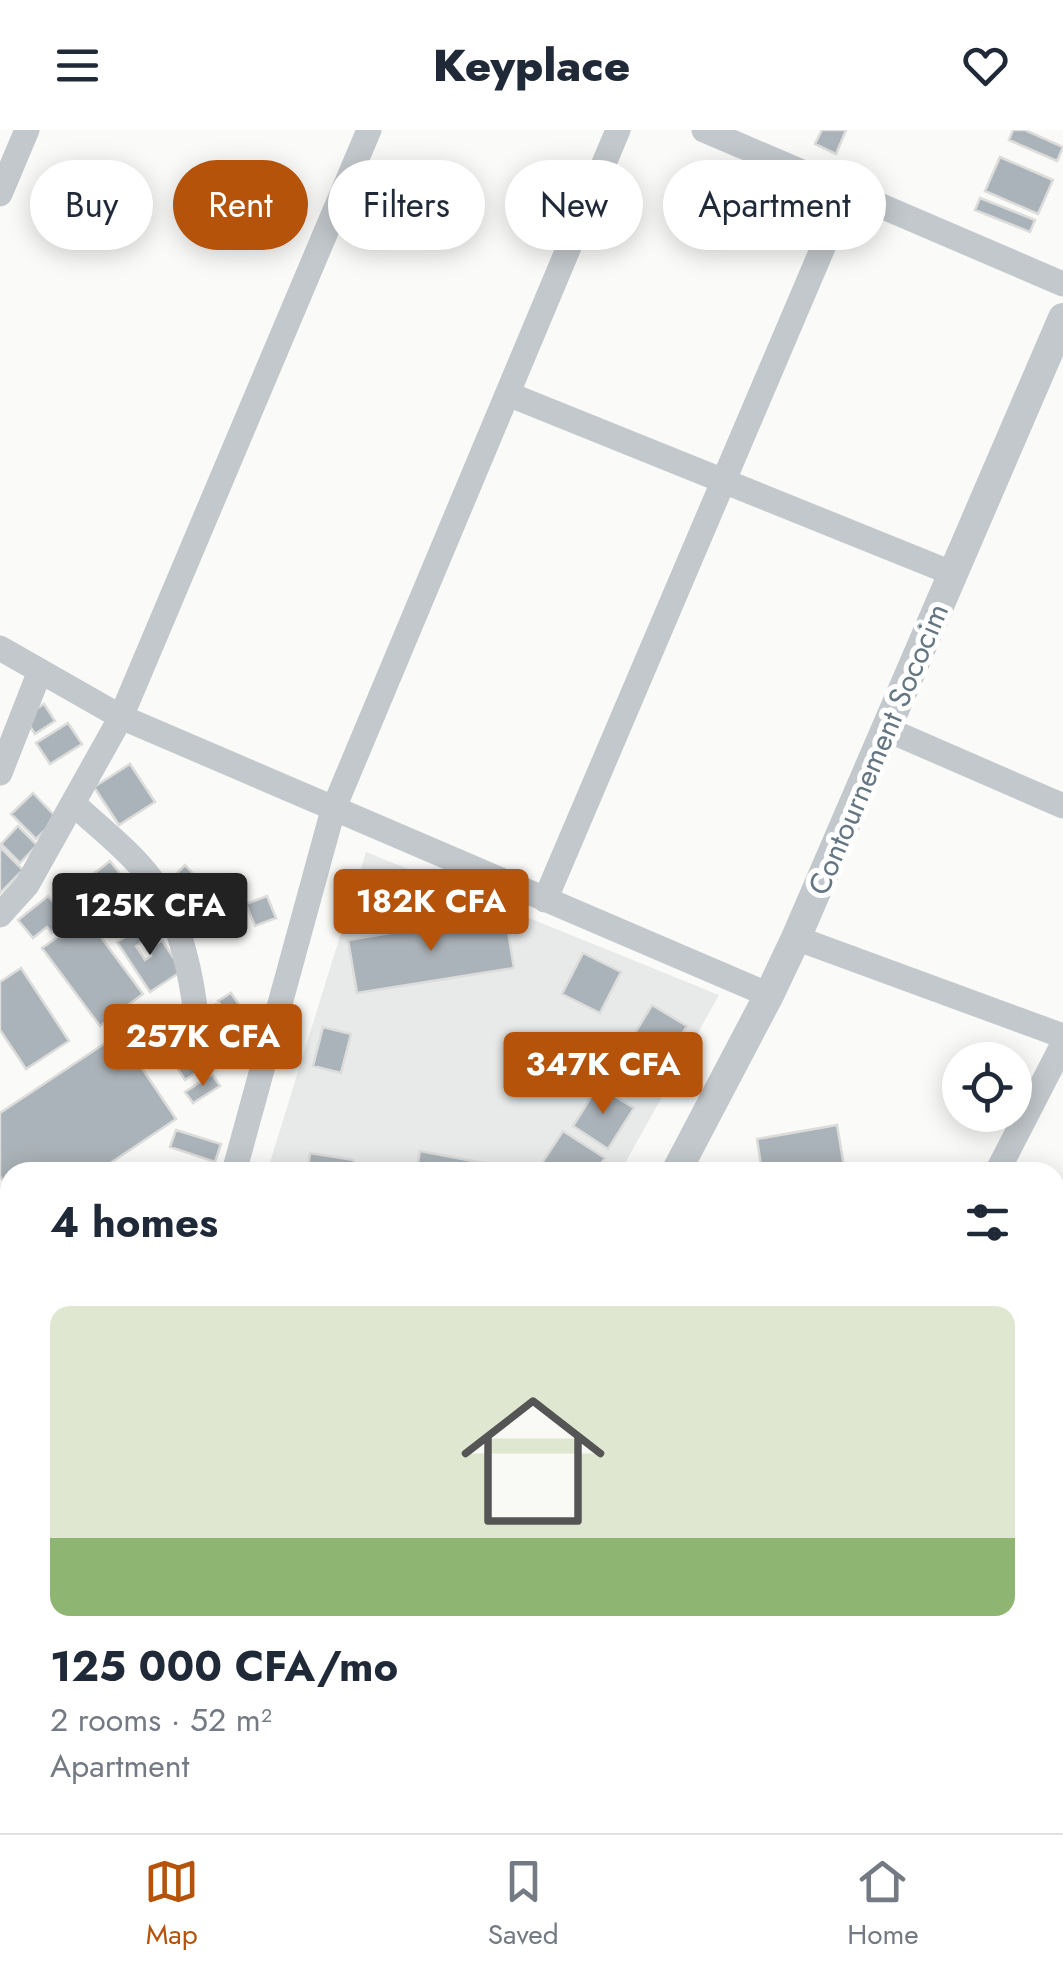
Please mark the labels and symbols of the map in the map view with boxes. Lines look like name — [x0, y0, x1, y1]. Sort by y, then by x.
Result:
street label: Contournement Sococim — [797, 596, 959, 902]
pin: 182K CFA — [328, 869, 534, 954]
pin: 125K CFA — [47, 873, 253, 958]
pin: 257K CFA — [100, 1004, 306, 1089]
pin: 347K CFA — [500, 1032, 706, 1117]

